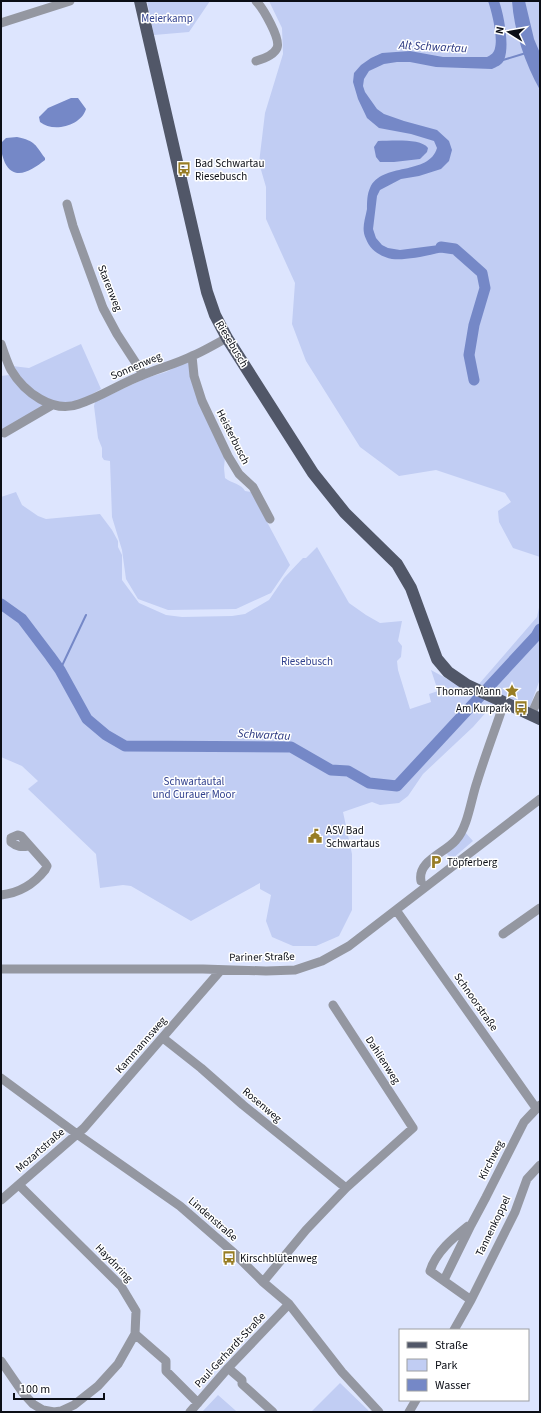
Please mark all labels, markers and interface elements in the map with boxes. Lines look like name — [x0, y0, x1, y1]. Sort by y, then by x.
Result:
park label: Meierkamp — [141, 11, 193, 26]
north arrow — [489, 12, 529, 52]
text: N — [492, 25, 508, 35]
water label: Alt Schwartau — [397, 37, 468, 57]
place label: Bad Schwartau Riesebusch — [195, 156, 264, 184]
bus stop icon: Bad Schwartau Riesebusch — [176, 161, 192, 177]
street label: Starenweg — [94, 263, 126, 314]
street label: Riesebusch — [212, 318, 252, 370]
street label: Sonnenweg — [108, 348, 164, 383]
street label: Heisterbusch — [213, 407, 253, 467]
park label: Riesebusch — [281, 654, 333, 669]
place icon: Thomas Mann — [504, 683, 520, 699]
place label: Thomas Mann — [436, 684, 501, 699]
bus stop icon: Am Kurpark — [513, 700, 529, 716]
place label: Am Kurpark — [456, 701, 511, 716]
water label: Schwartau — [237, 725, 291, 745]
park label: Schwartautal und Curauer Moor — [153, 774, 236, 802]
place label: ASV Bad Schwartaus — [326, 823, 380, 851]
public building icon: ASV Bad Schwartaus — [307, 828, 323, 844]
parking icon: Töpferberg — [428, 854, 444, 870]
place label: Töpferberg — [447, 855, 498, 870]
street label: Pariner Straße — [229, 949, 295, 965]
street label: Schnoorstraße — [450, 970, 502, 1034]
street label: Kammannsweg — [112, 1013, 170, 1077]
street label: Dahlienweg — [362, 1033, 404, 1087]
street label: Rosenweg — [239, 1084, 285, 1126]
street label: Mozartstraße — [12, 1124, 68, 1175]
street label: Kirchweg — [475, 1137, 508, 1182]
street label: Lindenstraße — [185, 1193, 241, 1245]
street label: Tannenkoppel — [472, 1193, 514, 1259]
street label: Haydnring — [92, 1241, 136, 1286]
bus stop icon: Kirschblütenweg — [221, 1250, 237, 1266]
place label: Kirschblütenweg — [240, 1251, 318, 1266]
street label: Paul-Gerhardt-Straße — [191, 1309, 269, 1391]
legend — [399, 1329, 529, 1401]
text: Straße — [435, 1337, 468, 1354]
text: Park — [435, 1357, 457, 1374]
scale bar — [14, 1375, 104, 1401]
text: Wasser — [435, 1377, 471, 1394]
text: 100 m — [20, 1381, 50, 1398]

